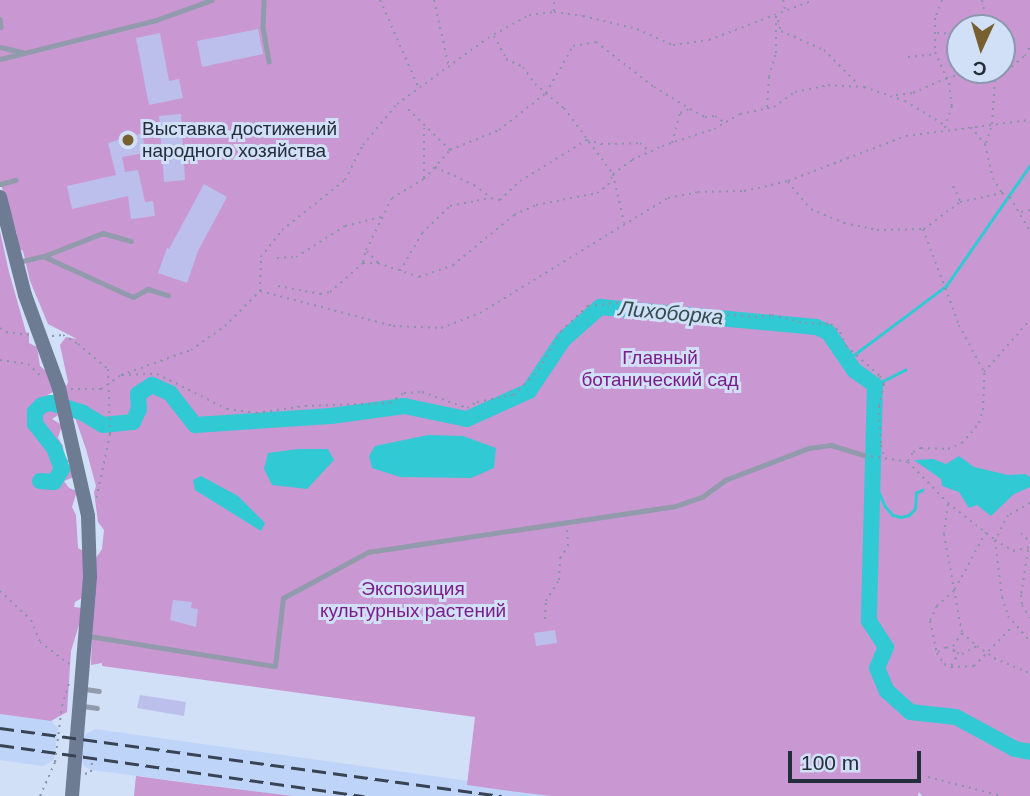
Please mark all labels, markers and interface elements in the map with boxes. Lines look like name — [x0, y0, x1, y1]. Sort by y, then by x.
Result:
north arrow — [946, 14, 1016, 84]
text: С — [972, 57, 987, 79]
place label: Выставка достижений народного хозяйства — [142, 118, 337, 162]
marker: Выставка достижений народного хозяйства — [120, 132, 136, 148]
water label: Лихоборка — [618, 296, 724, 330]
park label: Главный ботанический сад — [581, 347, 739, 391]
park label: Экспозиция культурных растений — [320, 578, 506, 622]
scale bar — [792, 736, 925, 780]
text: 100 m — [801, 751, 859, 774]

